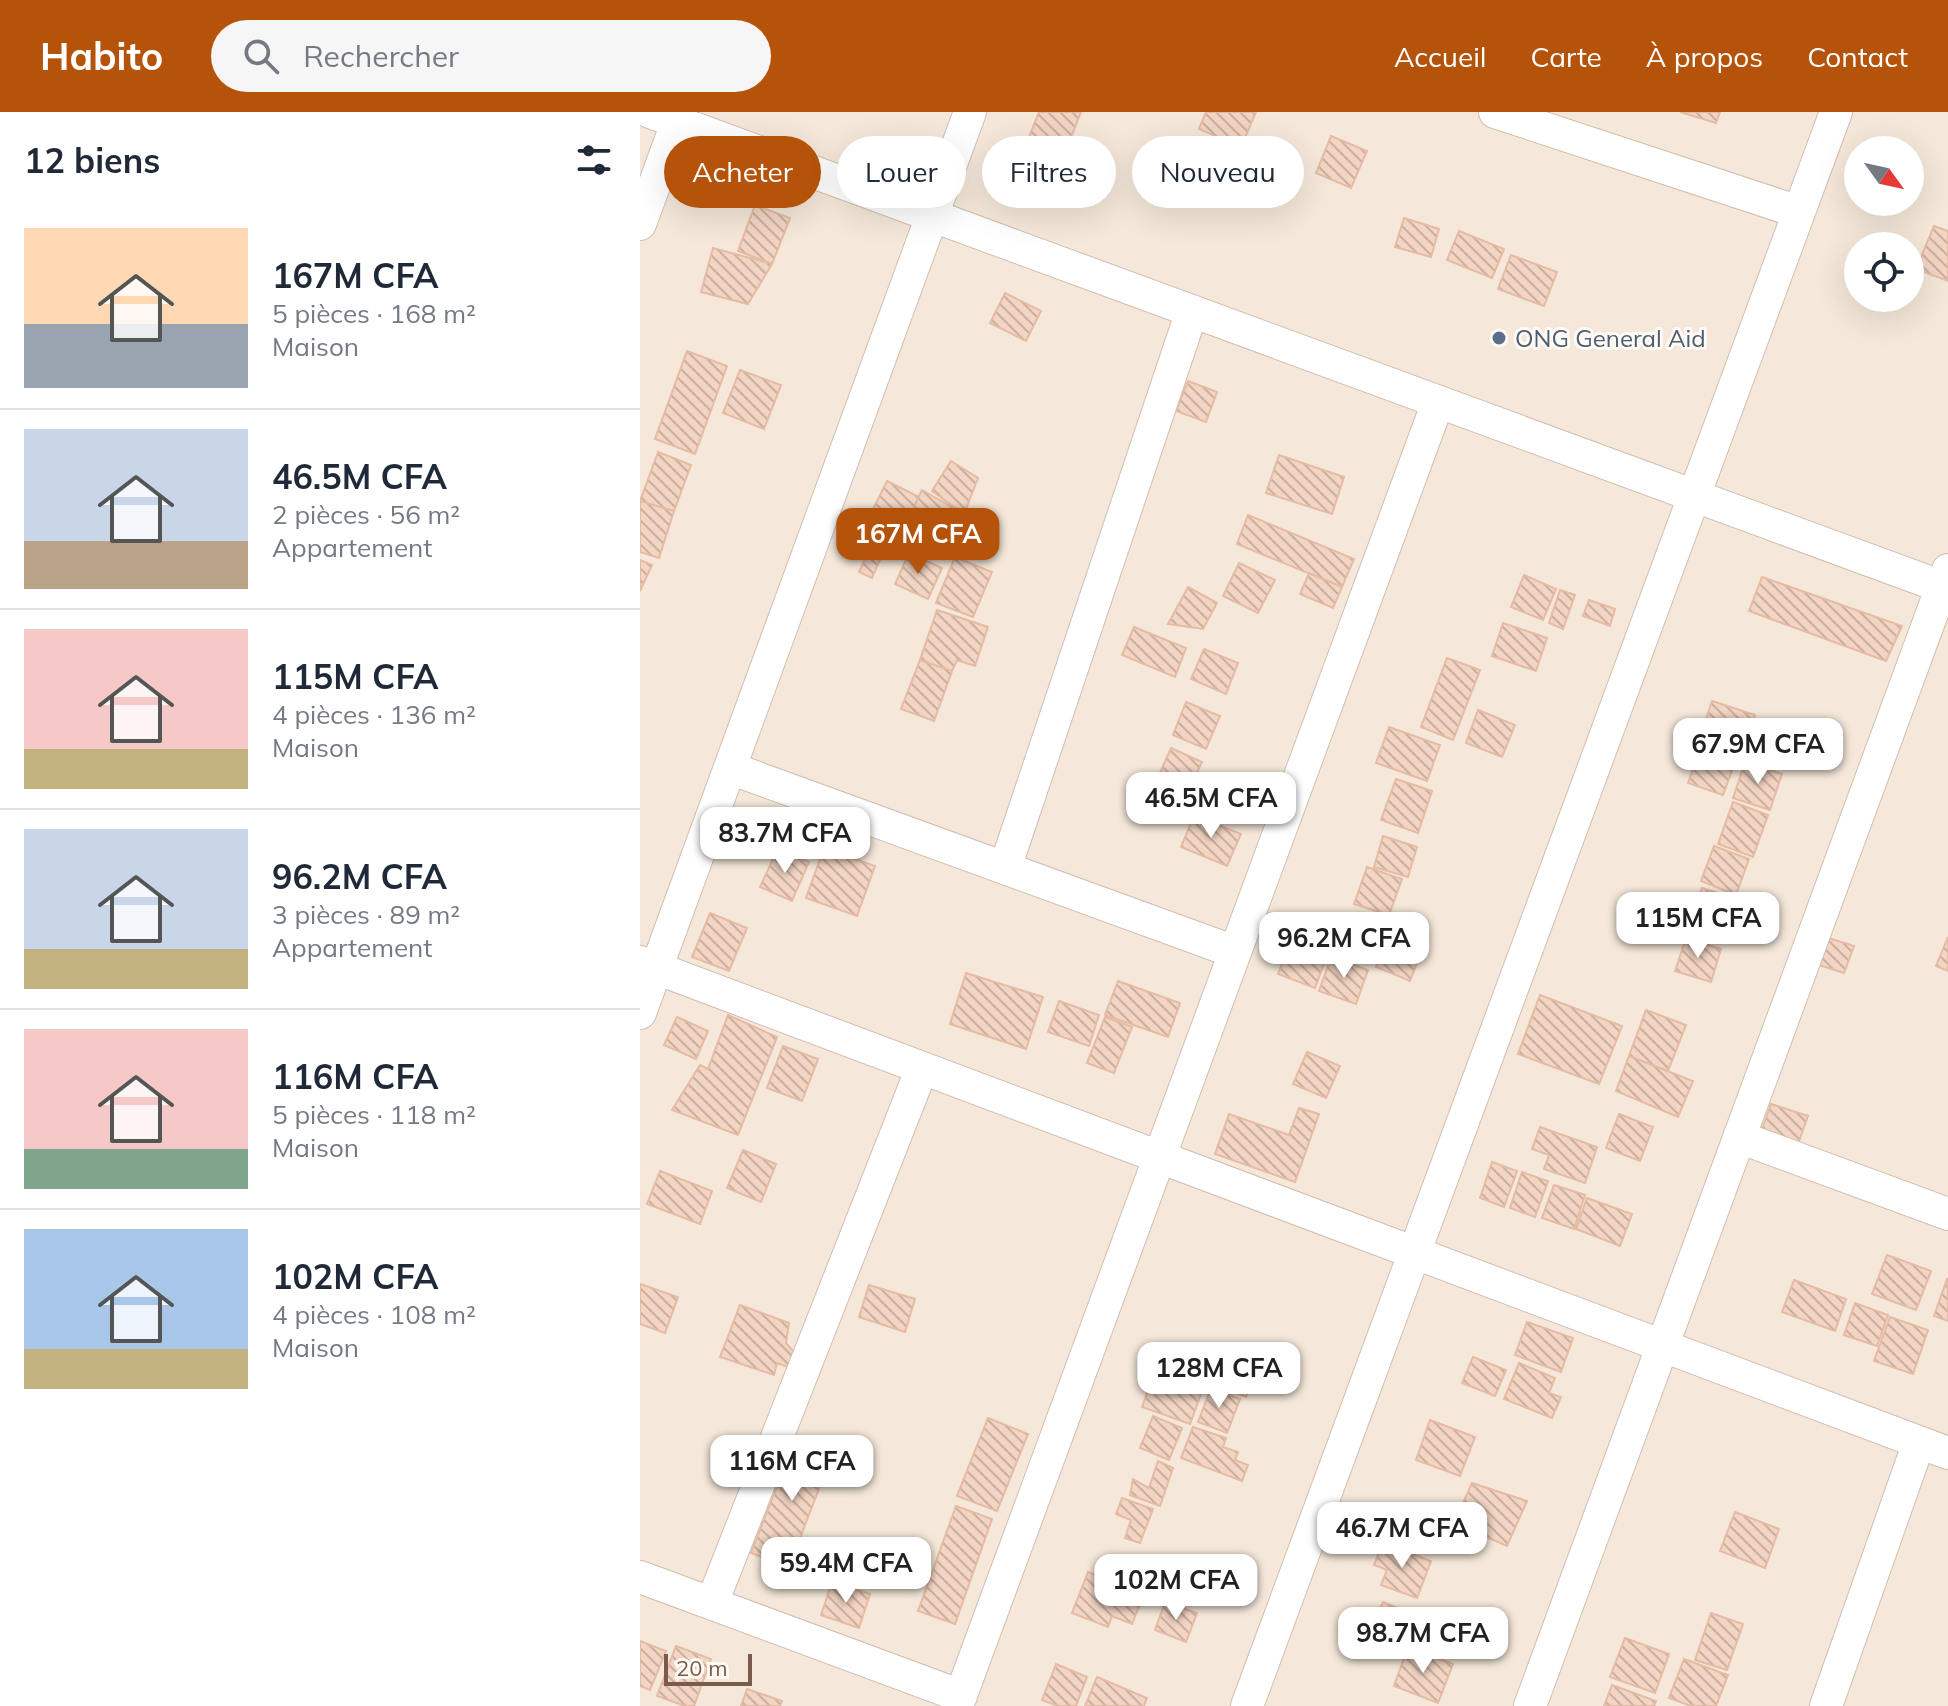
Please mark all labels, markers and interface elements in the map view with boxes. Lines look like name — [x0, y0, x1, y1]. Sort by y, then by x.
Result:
search box — [211, 20, 771, 92]
text: Habito — [40, 32, 163, 80]
icon: search — [239, 34, 283, 78]
text: Rechercher — [303, 37, 459, 75]
text: Accueil — [1394, 39, 1487, 74]
text: Carte — [1531, 39, 1602, 74]
text: À propos — [1646, 39, 1763, 74]
text: Contact — [1807, 39, 1908, 74]
chip: Acheter — [664, 136, 821, 208]
chip: Louer — [837, 136, 966, 208]
chip: Filtres — [982, 136, 1116, 208]
chip: Nouveau — [1132, 136, 1304, 208]
north arrow — [1844, 136, 1924, 216]
map controls — [1844, 136, 1924, 312]
icon: filters — [572, 138, 616, 182]
text: 12 biens — [24, 139, 160, 182]
button: locate — [1844, 232, 1924, 312]
text: 167M CFA — [272, 254, 438, 297]
icon: home — [88, 260, 184, 356]
text: 5 pièces · 168 m² — [272, 297, 476, 330]
place label: ONG General Aid — [1515, 323, 1706, 353]
marker: ONG General Aid — [1490, 329, 1508, 347]
text: Maison — [272, 330, 359, 363]
text: 46.5M CFA — [272, 455, 447, 498]
icon: home — [88, 461, 184, 557]
text: 2 pièces · 56 m² — [272, 498, 460, 531]
pin: 167M CFA — [835, 508, 1001, 576]
text: 167M CFA — [854, 517, 982, 550]
text: Appartement — [272, 531, 432, 564]
text: 115M CFA — [272, 655, 438, 698]
icon: home — [88, 661, 184, 757]
text: 4 pièces · 136 m² — [272, 698, 476, 731]
pin: 67.9M CFA — [1666, 718, 1850, 786]
text: 67.9M CFA — [1691, 727, 1825, 760]
text: Maison — [272, 731, 359, 764]
pin: 46.5M CFA — [1119, 772, 1303, 840]
text: 46.5M CFA — [1144, 781, 1278, 814]
pin: 83.7M CFA — [693, 807, 877, 875]
text: 83.7M CFA — [718, 816, 852, 849]
text: 96.2M CFA — [272, 855, 447, 898]
icon: home — [88, 861, 184, 957]
pin: 115M CFA — [1615, 892, 1781, 960]
text: 3 pièces · 89 m² — [272, 898, 460, 931]
text: 115M CFA — [1634, 901, 1762, 934]
pin: 96.2M CFA — [1252, 912, 1436, 980]
text: 96.2M CFA — [1277, 921, 1411, 954]
text: Appartement — [272, 931, 432, 964]
text: 116M CFA — [272, 1055, 438, 1098]
icon: home — [88, 1061, 184, 1157]
text: 5 pièces · 118 m² — [272, 1098, 476, 1131]
text: Maison — [272, 1131, 359, 1164]
text: 102M CFA — [272, 1255, 438, 1298]
icon: home — [88, 1261, 184, 1357]
text: 4 pièces · 108 m² — [272, 1298, 476, 1331]
text: Maison — [272, 1331, 359, 1364]
pin: 128M CFA — [1136, 1342, 1302, 1410]
text: 128M CFA — [1155, 1351, 1283, 1384]
pin: 116M CFA — [709, 1435, 875, 1503]
text: 116M CFA — [728, 1444, 856, 1477]
pin: 46.7M CFA — [1310, 1502, 1494, 1570]
text: 46.7M CFA — [1335, 1511, 1469, 1544]
pin: 59.4M CFA — [754, 1537, 938, 1605]
text: 59.4M CFA — [779, 1546, 913, 1579]
pin: 102M CFA — [1093, 1554, 1259, 1622]
text: 102M CFA — [1112, 1563, 1240, 1596]
pin: 98.7M CFA — [1331, 1607, 1515, 1675]
text: 98.7M CFA — [1356, 1616, 1490, 1649]
scale bar — [664, 1650, 752, 1686]
text: 20 m — [676, 1654, 727, 1682]

